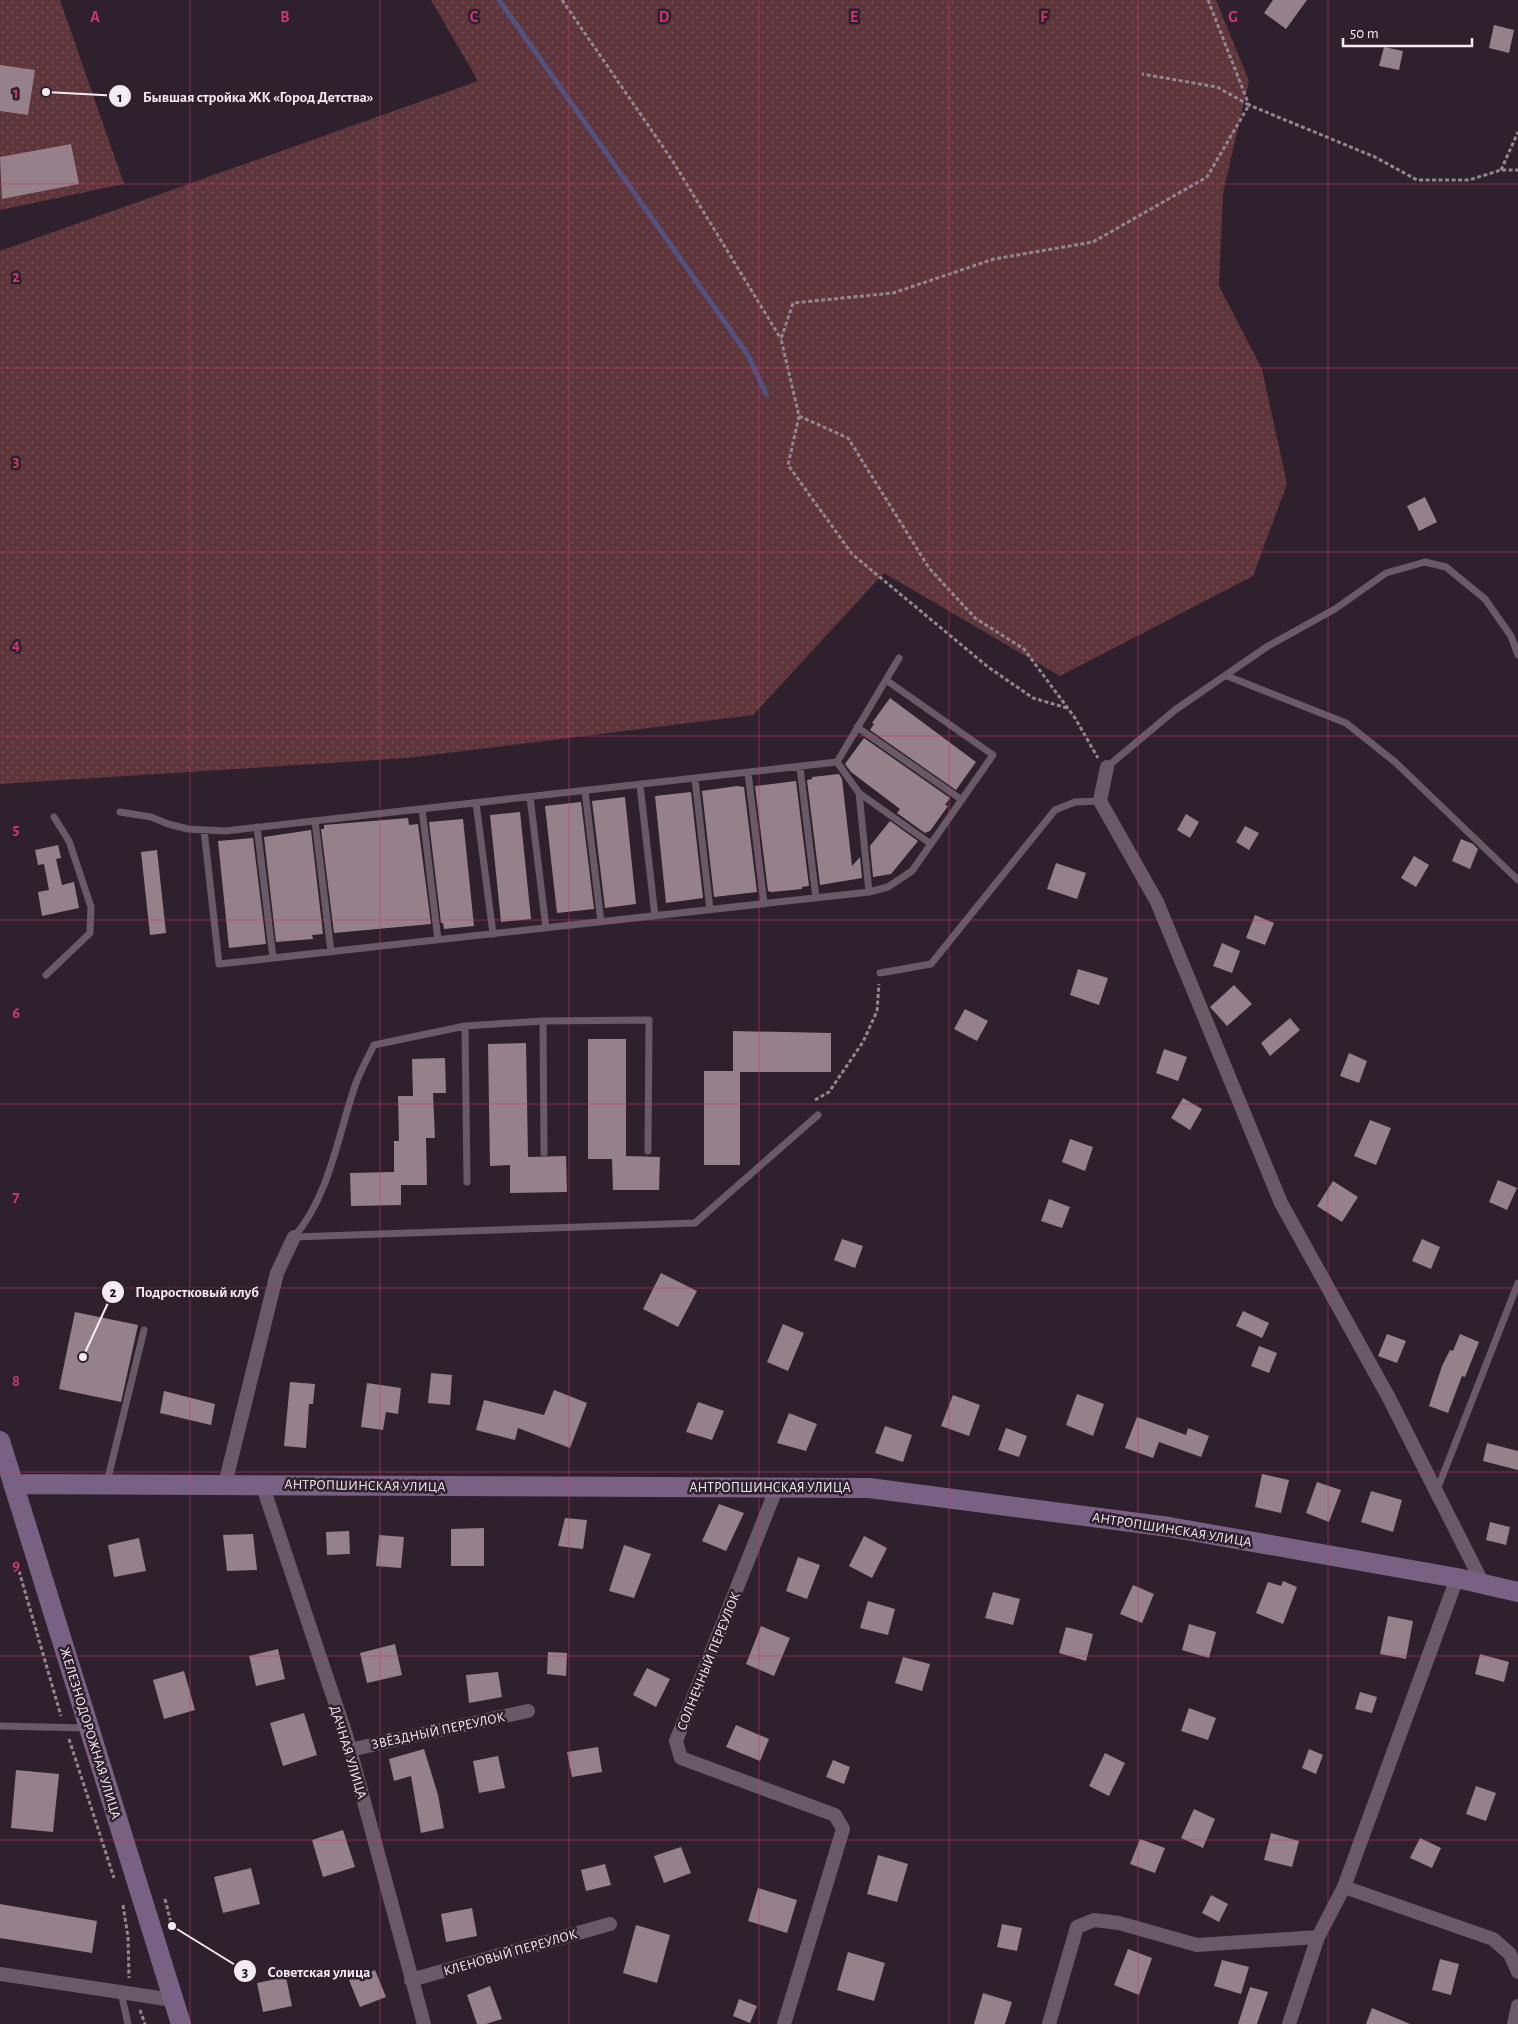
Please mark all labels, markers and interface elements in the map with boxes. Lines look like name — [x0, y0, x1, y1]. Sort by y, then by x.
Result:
text: A — [90, 9, 100, 25]
text: B — [280, 9, 290, 25]
text: C — [470, 9, 479, 25]
text: D — [659, 9, 670, 25]
text: E — [850, 9, 858, 25]
text: F — [1040, 9, 1048, 25]
text: G — [1228, 9, 1238, 25]
scale bar — [1343, 15, 1472, 47]
text: 50 m — [1350, 26, 1379, 41]
callout: Бывшая стройка ЖК «Город Детства» — [107, 81, 383, 111]
text: 1 — [13, 85, 19, 101]
text: 1 — [117, 90, 123, 105]
text: Бывшая стройка ЖК «Город Детства» — [143, 90, 373, 105]
text: 2 — [12, 269, 20, 285]
text: 3 — [13, 453, 20, 469]
text: 4 — [12, 637, 20, 653]
text: 5 — [13, 821, 20, 837]
text: 6 — [12, 1005, 20, 1021]
text: 7 — [13, 1189, 20, 1205]
callout: Подростковый клуб — [100, 1277, 269, 1307]
text: 2 — [109, 1285, 117, 1300]
text: Подростковый клуб — [135, 1285, 259, 1300]
text: 8 — [12, 1373, 20, 1389]
street label: АНТРОПШИНСКАЯ УЛИЦА — [284, 1478, 446, 1494]
street label: АНТРОПШИНСКАЯ УЛИЦА — [689, 1481, 851, 1495]
street label: АНТРОПШИНСКАЯ УЛИЦА — [1091, 1510, 1253, 1550]
text: 9 — [12, 1557, 20, 1573]
street label: СОЛНЕЧНЫЙ ПЕРЕУЛОК — [674, 1590, 743, 1733]
street label: ЖЕЛЕЗНОДОРОЖНАЯ УЛИЦА — [57, 1646, 123, 1821]
street label: ДАЧНАЯ УЛИЦА — [327, 1704, 369, 1801]
street label: ЗВЁЗДНЫЙ ПЕРЕУЛОК — [370, 1708, 506, 1752]
street label: КЛЕНОВЫЙ ПЕРЕУЛОК — [442, 1926, 579, 1979]
callout: Советская улица — [233, 1956, 380, 1986]
text: 3 — [242, 1965, 248, 1980]
text: Советская улица — [268, 1965, 370, 1980]

